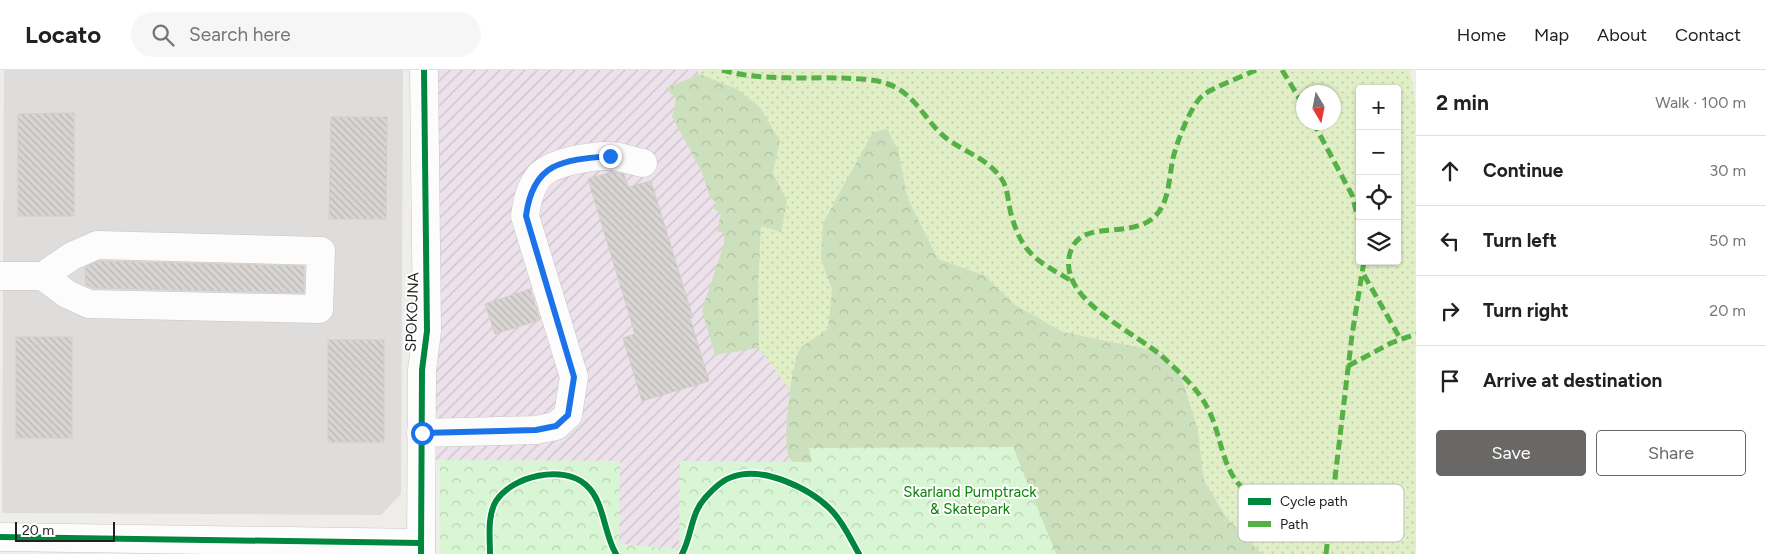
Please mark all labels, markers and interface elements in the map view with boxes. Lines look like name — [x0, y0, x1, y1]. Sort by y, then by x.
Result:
search box — [131, 12, 481, 57]
text: Locato — [25, 20, 101, 49]
icon: search — [149, 21, 177, 49]
text: Search here — [189, 23, 291, 46]
text: Home — [1457, 24, 1506, 46]
text: Map — [1534, 24, 1569, 46]
text: About — [1597, 24, 1647, 46]
text: Contact — [1675, 24, 1741, 46]
north arrow — [1296, 85, 1341, 130]
map controls — [1356, 85, 1401, 265]
button: + — [1356, 85, 1401, 130]
text: 2 min — [1436, 90, 1489, 115]
text: Walk · 100 m — [1655, 93, 1746, 112]
button: − — [1356, 130, 1401, 175]
route end — [599, 145, 622, 168]
icon: ahead — [1436, 157, 1464, 185]
text: Continue — [1483, 159, 1563, 182]
text: 30 m — [1709, 161, 1746, 180]
button: locate — [1356, 175, 1401, 220]
button: layers — [1356, 220, 1401, 265]
icon: left — [1436, 227, 1464, 255]
text: Turn left — [1483, 229, 1557, 252]
text: 50 m — [1709, 231, 1746, 250]
street label: SPOKOJNA — [402, 272, 422, 352]
icon: right — [1436, 297, 1464, 325]
text: Turn right — [1483, 299, 1569, 322]
text: 20 m — [1709, 301, 1746, 320]
icon: arrive — [1436, 367, 1464, 395]
text: Arrive at destination — [1483, 369, 1662, 392]
route start — [411, 422, 434, 445]
button: Save — [1436, 430, 1586, 476]
button: Share — [1596, 430, 1746, 476]
park label: Skarland Pumptrack & Skatepark — [903, 483, 1037, 518]
legend — [1238, 484, 1404, 542]
text: Cycle path — [1280, 493, 1348, 510]
text: Path — [1280, 516, 1308, 533]
scale bar — [15, 519, 115, 542]
text: 20 m — [22, 522, 54, 539]

